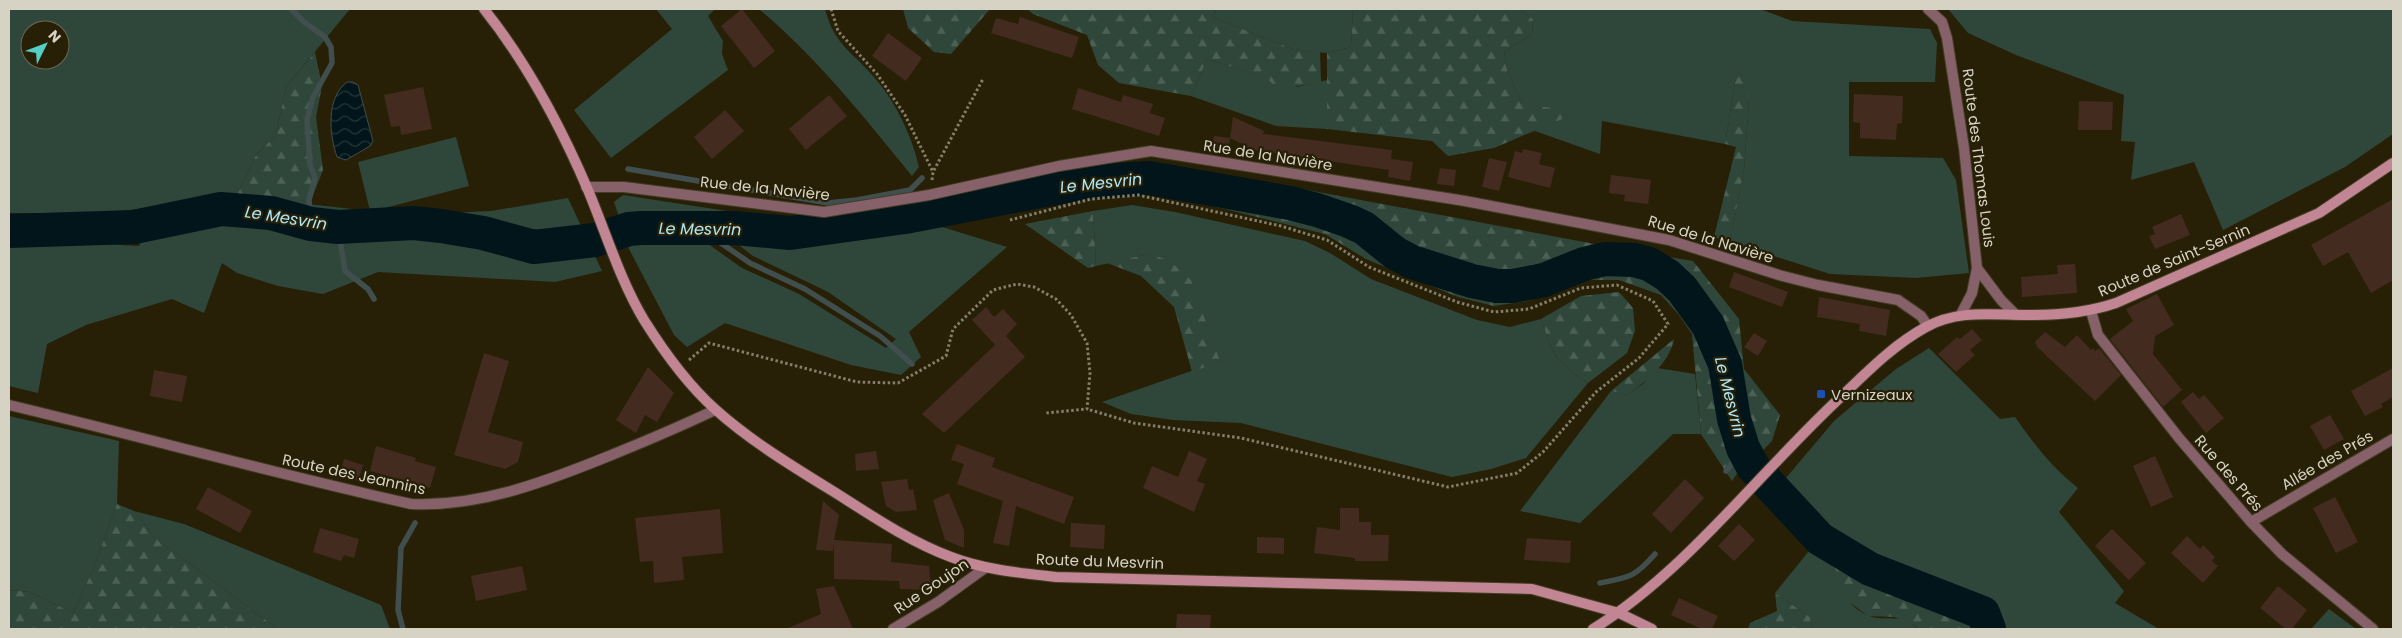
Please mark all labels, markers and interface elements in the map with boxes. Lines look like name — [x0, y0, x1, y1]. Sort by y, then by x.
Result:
north arrow — [20, 20, 70, 70]
text: N — [44, 26, 66, 47]
street label: Route des Thomas Louis — [1958, 67, 2000, 249]
street label: Rue de la Navière — [1202, 134, 1334, 176]
water label: Le Mesvrin — [1059, 167, 1143, 199]
street label: Rue de la Navière — [699, 171, 831, 205]
water label: Le Mesvrin — [243, 200, 329, 236]
street label: Rue de la Navière — [1646, 210, 1776, 268]
water label: Le Mesvrin — [658, 217, 742, 241]
street label: Route de Saint-Sernin — [2095, 218, 2253, 302]
water label: Le Mesvrin — [1709, 354, 1751, 440]
place label: Vernizeaux — [1831, 384, 1912, 405]
marker: Vernizeaux — [1815, 388, 1827, 400]
street label: Allée des Prés — [2277, 425, 2377, 495]
street label: Rue des Prés — [2190, 430, 2268, 516]
street label: Route des Jeannins — [280, 449, 428, 499]
street label: Route du Mesvrin — [1036, 548, 1164, 574]
street label: Rue Goujon — [890, 553, 972, 619]

